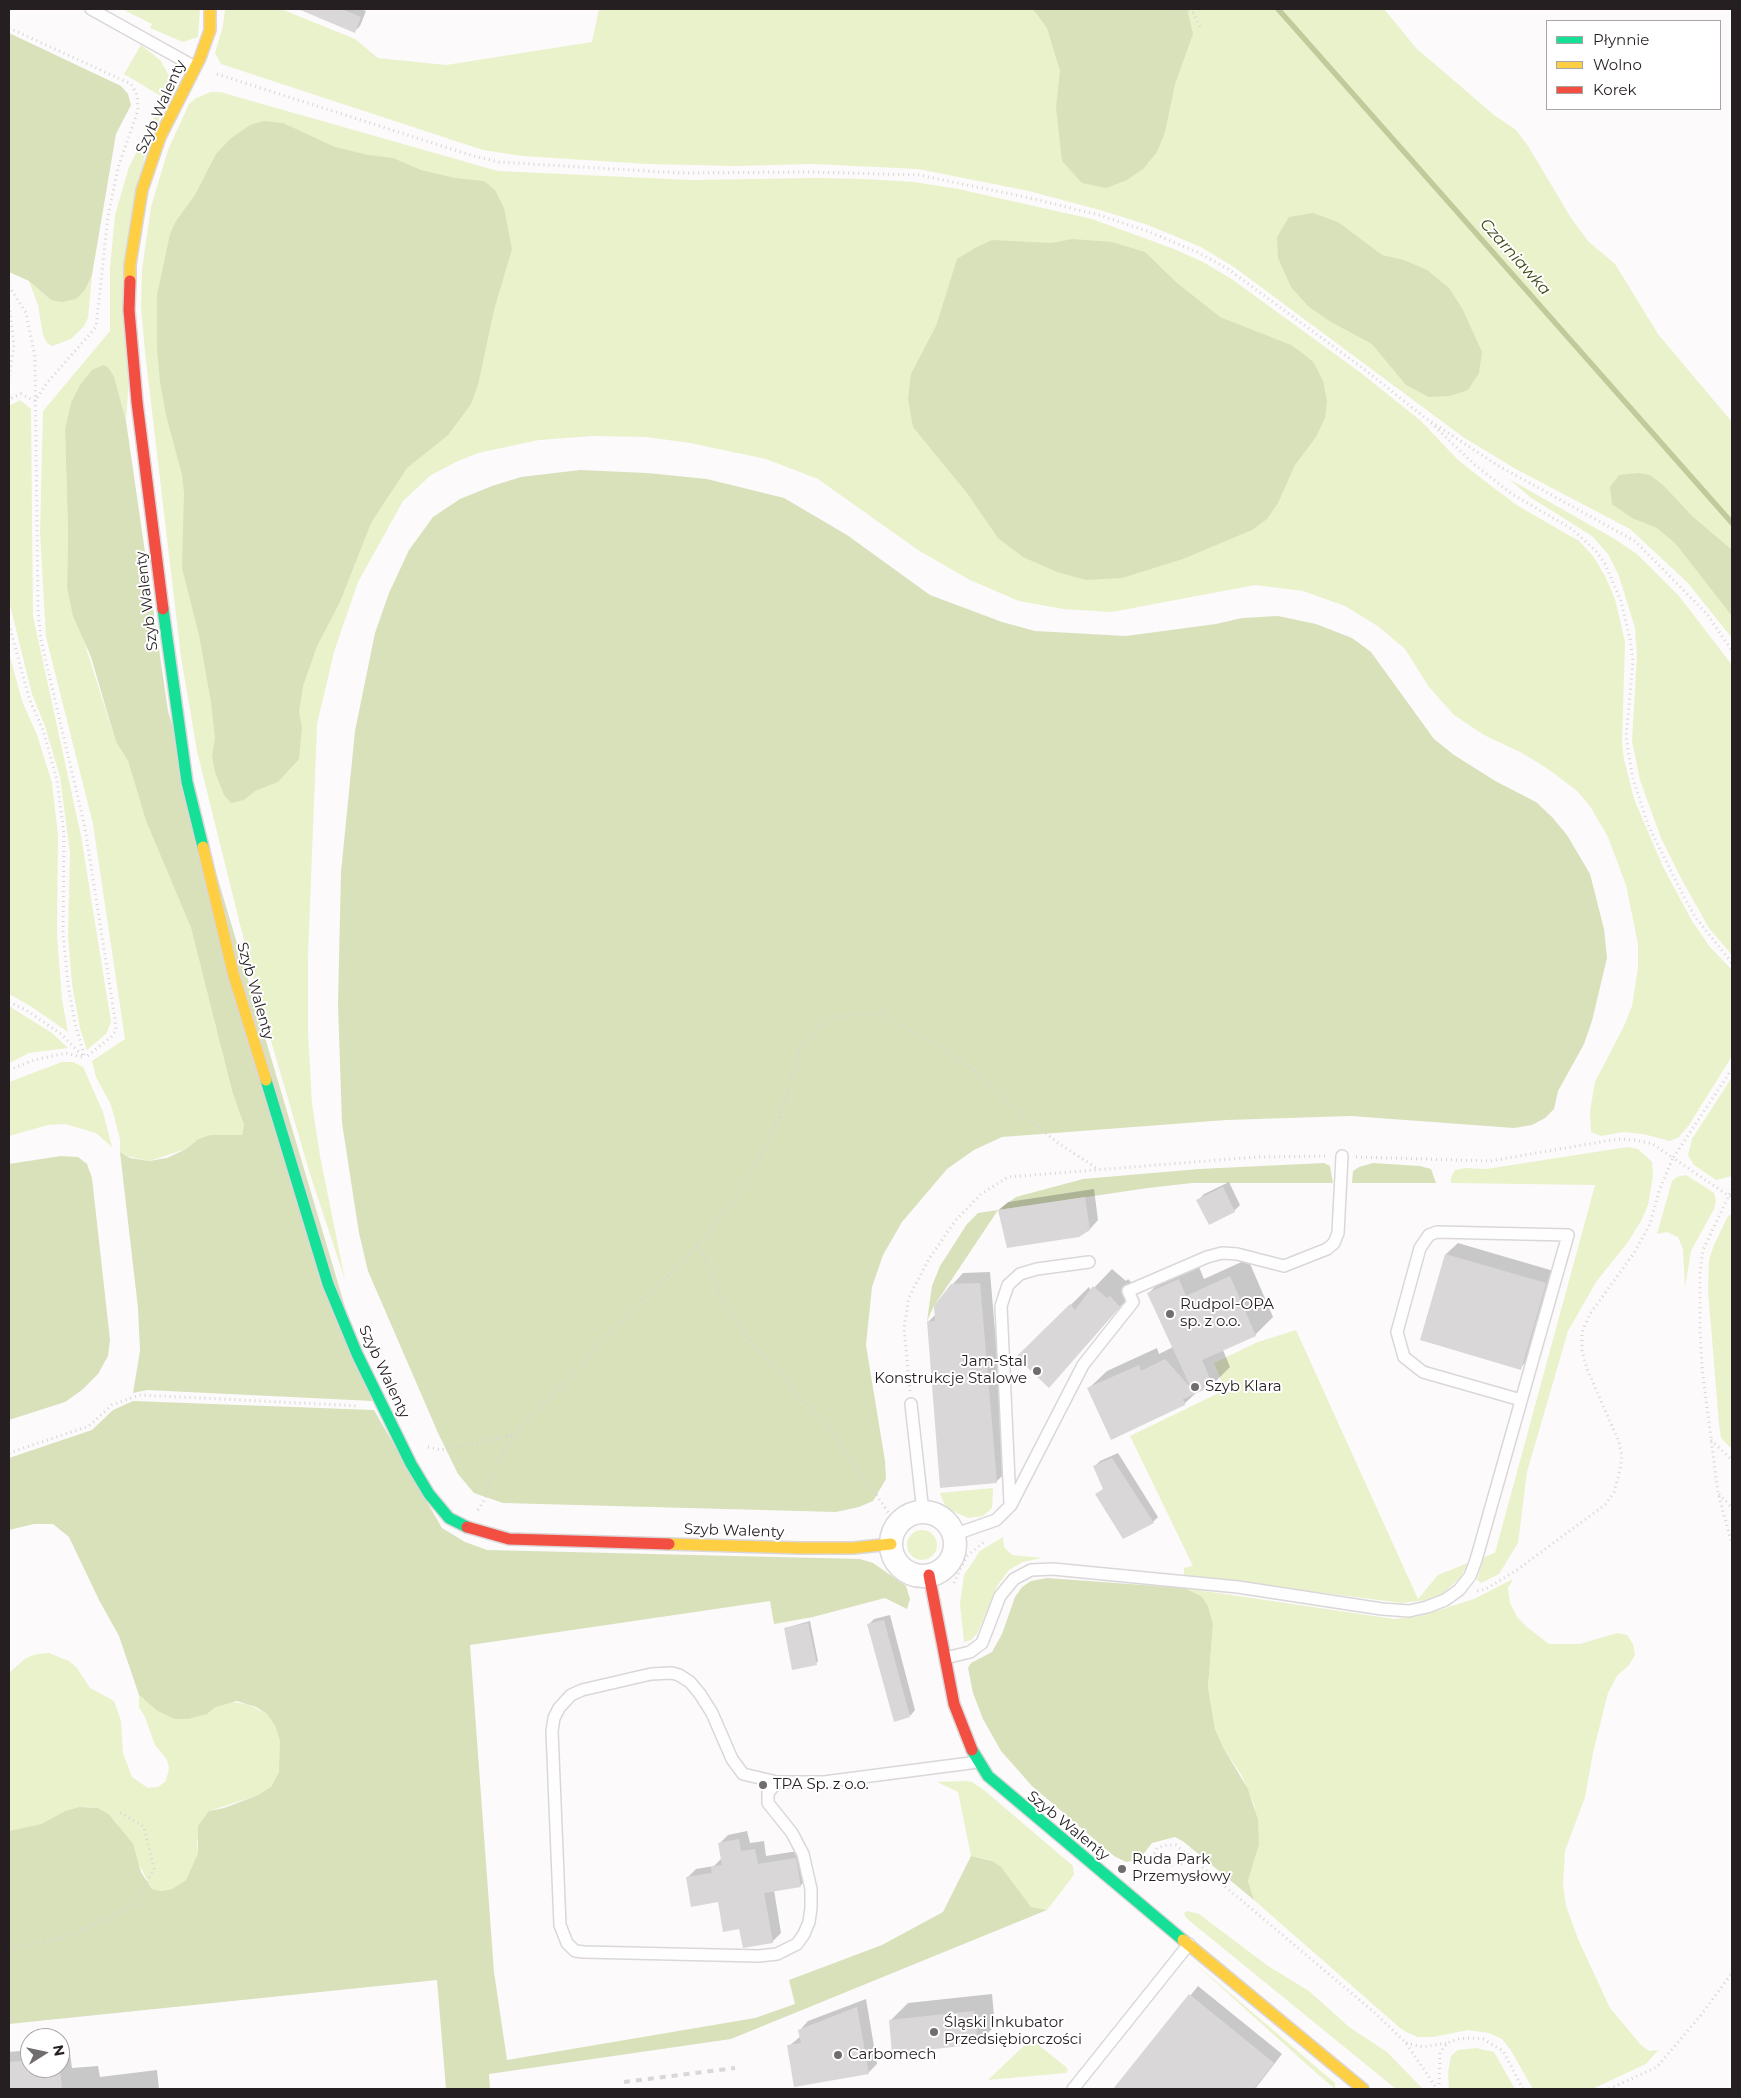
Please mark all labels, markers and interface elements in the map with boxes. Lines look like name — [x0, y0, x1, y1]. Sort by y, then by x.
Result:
legend — [1546, 20, 1721, 110]
text: Płynnie — [1593, 30, 1649, 49]
text: Wolno — [1593, 55, 1642, 74]
street label: Szyb Walenty — [132, 57, 190, 157]
text: Korek — [1593, 80, 1637, 99]
water label: Czarniawka — [1476, 215, 1554, 299]
street label: Szyb Walenty — [132, 550, 162, 652]
street label: Szyb Walenty — [233, 940, 277, 1042]
place label: Rudpol-OPA sp. z o.o. — [1180, 1296, 1274, 1331]
marker: Rudpol-OPA sp. z o.o. — [1164, 1308, 1176, 1320]
street label: Szyb Walenty — [355, 1323, 413, 1421]
place label: Jam-Stal Konstrukcje Stalowe — [874, 1353, 1027, 1388]
marker: Jam-Stal Konstrukcje Stalowe — [1031, 1365, 1043, 1377]
place label: Szyb Klara — [1205, 1378, 1282, 1396]
marker: Szyb Klara — [1189, 1381, 1201, 1393]
street label: Szyb Walenty — [683, 1520, 785, 1542]
place label: TPA Sp. z o.o. — [773, 1776, 869, 1794]
marker: TPA Sp. z o.o. — [757, 1779, 769, 1791]
street label: Szyb Walenty — [1023, 1787, 1113, 1865]
place label: Ruda Park Przemysłowy — [1132, 1851, 1231, 1886]
marker: Ruda Park Przemysłowy — [1116, 1863, 1128, 1875]
place label: Śląski Inkubator Przedsiębiorczości — [944, 2014, 1082, 2049]
marker: Śląski Inkubator Przedsiębiorczości — [928, 2026, 940, 2038]
north arrow — [20, 2028, 70, 2078]
text: N — [49, 2043, 69, 2058]
place label: Carbomech — [848, 2046, 936, 2064]
marker: Carbomech — [832, 2049, 844, 2061]

